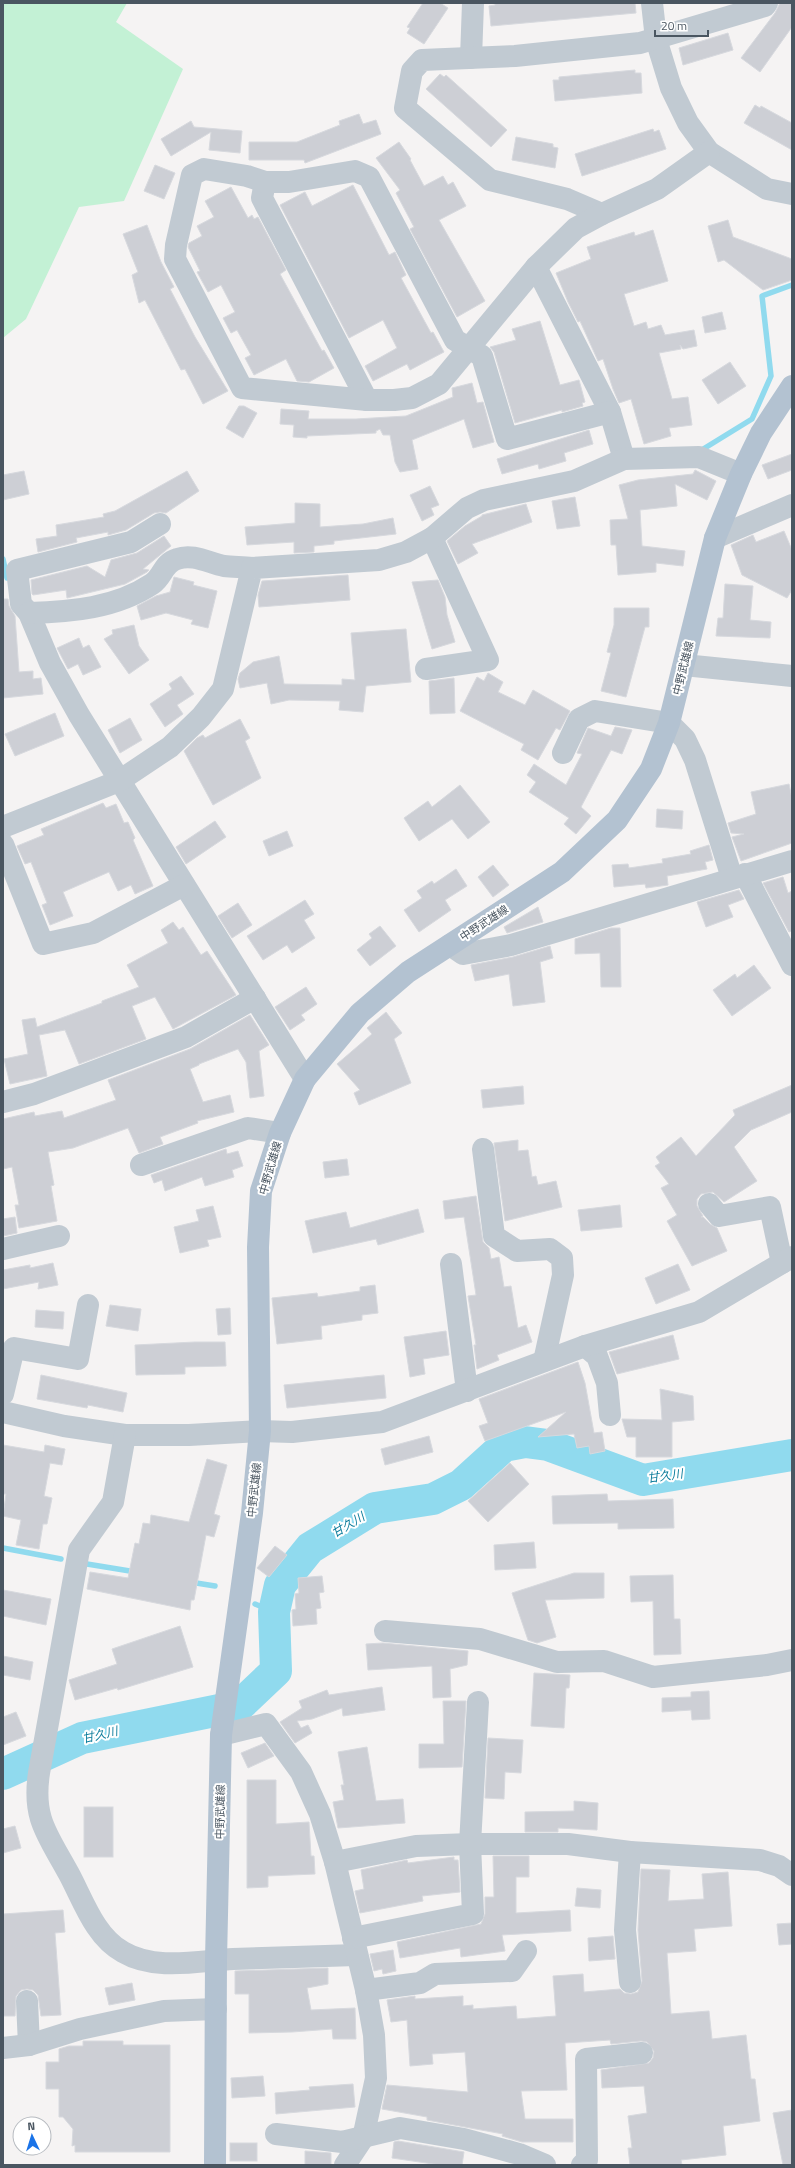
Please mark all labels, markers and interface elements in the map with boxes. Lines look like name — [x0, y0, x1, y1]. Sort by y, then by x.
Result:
scale bar — [655, 12, 708, 38]
text: 20 m — [661, 16, 687, 35]
street label: 中野武雄線 — [669, 639, 697, 697]
street label: 中野武雄線 — [457, 901, 511, 945]
street label: 中野武雄線 — [255, 1139, 285, 1197]
street label: 中野武雄線 — [243, 1462, 265, 1518]
water label: 甘久川 — [646, 1463, 686, 1487]
water label: 甘久川 — [327, 1506, 370, 1542]
water label: 甘久川 — [80, 1721, 122, 1748]
street label: 中野武雄線 — [212, 1784, 228, 1840]
north arrow — [12, 2116, 52, 2156]
text: N — [27, 2118, 36, 2134]

